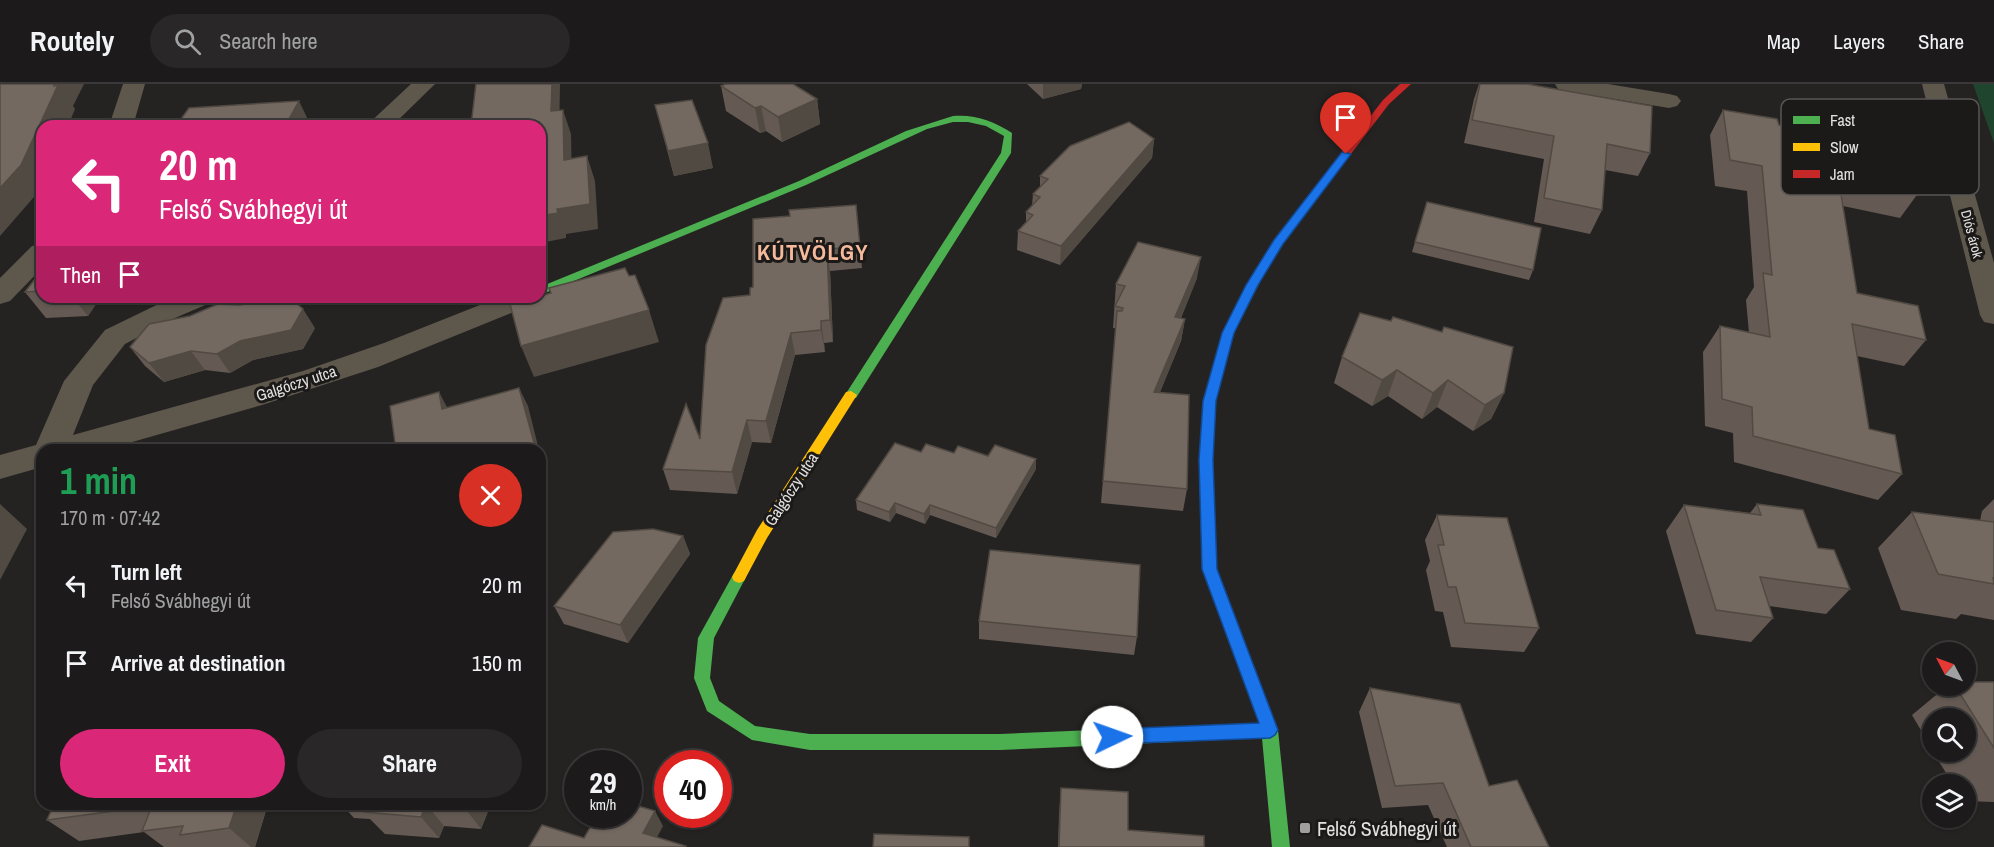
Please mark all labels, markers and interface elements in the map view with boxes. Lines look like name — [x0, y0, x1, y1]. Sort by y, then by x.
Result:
search box — [150, 14, 570, 68]
text: Routely — [30, 22, 114, 60]
icon: search — [171, 25, 204, 58]
text: Search here — [219, 26, 317, 56]
text: Map — [1767, 27, 1800, 56]
text: Layers — [1833, 27, 1885, 56]
text: Share — [1918, 27, 1964, 56]
pin — [1320, 92, 1371, 154]
legend — [1781, 99, 1979, 195]
icon: arrive — [1329, 101, 1362, 134]
text: Fast — [1830, 109, 1855, 131]
text: Slow — [1830, 136, 1859, 158]
text: 20 m — [159, 137, 238, 193]
icon: left — [60, 144, 138, 222]
text: Jam — [1830, 163, 1855, 185]
text: Felső Svábhegyi út — [159, 191, 347, 227]
street label: Diós árok — [1957, 208, 1987, 260]
district label: KÚTVÖLGY — [757, 237, 869, 267]
icon: arrive — [113, 258, 146, 291]
text: Then — [60, 260, 101, 290]
street label: Galgóczy utca — [253, 359, 340, 406]
street label: Galgóczy utca — [759, 448, 823, 530]
text: 1 min — [60, 457, 137, 505]
button: close — [459, 464, 522, 527]
text: 170 m · 07:42 — [60, 504, 160, 531]
text: Turn left — [111, 557, 182, 587]
icon: left — [60, 569, 93, 602]
text: 20 m — [482, 570, 522, 600]
text: Felső Svábhegyi út — [111, 587, 251, 614]
north arrow — [1922, 642, 1976, 696]
map controls — [1922, 642, 1976, 828]
icon: arrive — [60, 647, 93, 680]
text: Arrive at destination — [111, 648, 285, 678]
text: 150 m — [472, 648, 522, 678]
position arrow — [1080, 705, 1144, 769]
button: search — [1922, 708, 1976, 762]
button: Exit — [60, 729, 285, 798]
button: Share — [297, 729, 522, 798]
speed limit sign: 40 — [654, 750, 732, 828]
text: 29 — [589, 762, 617, 802]
button: layers — [1922, 774, 1976, 828]
text: km/h — [590, 794, 616, 815]
place label: Felső Svábhegyi út — [1317, 815, 1457, 842]
marker: Felső Svábhegyi út — [1298, 821, 1312, 835]

